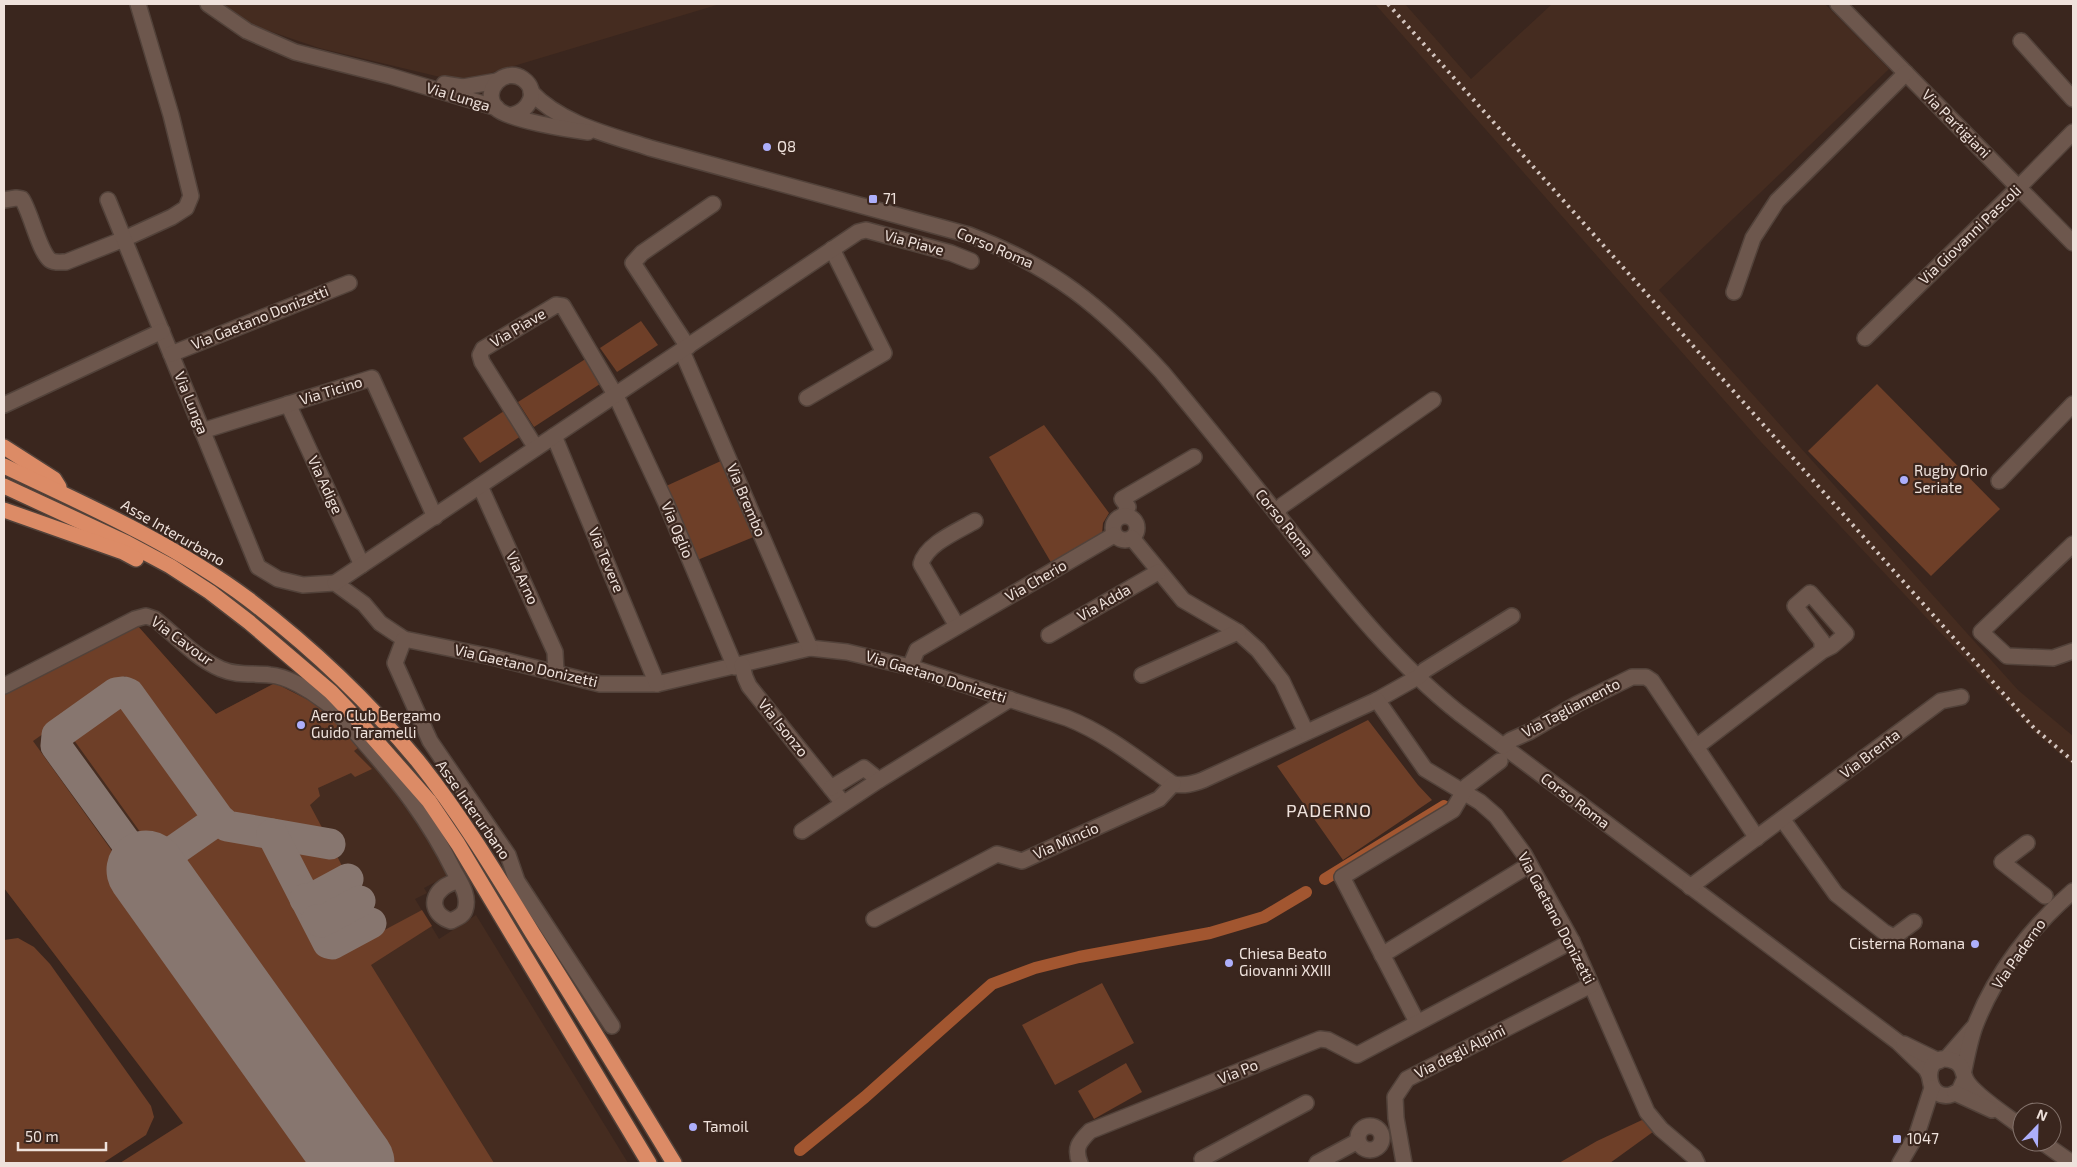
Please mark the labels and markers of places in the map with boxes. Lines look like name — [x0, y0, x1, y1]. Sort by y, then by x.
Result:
place label: Q8 — [777, 137, 796, 156]
marker: Q8 — [761, 141, 773, 153]
place label: 71 — [883, 189, 897, 207]
marker: 71 — [867, 193, 879, 205]
place label: Rugby Orio Seriate — [1914, 461, 1988, 496]
marker: Rugby Orio Seriate — [1898, 474, 1910, 486]
place label: Aero Club Bergamo Guido Taramelli — [311, 706, 441, 741]
marker: Aero Club Bergamo Guido Taramelli — [295, 719, 307, 731]
place label: Cisterna Romana — [1849, 934, 1965, 952]
marker: Cisterna Romana — [1969, 938, 1981, 950]
place label: Chiesa Beato Giovanni XXIII — [1239, 944, 1331, 979]
marker: Chiesa Beato Giovanni XXIII — [1223, 957, 1235, 969]
place label: Tamoil — [703, 1117, 749, 1135]
marker: Tamoil — [687, 1121, 699, 1133]
place label: 1047 — [1907, 1129, 1939, 1147]
marker: 1047 — [1891, 1133, 1903, 1145]

